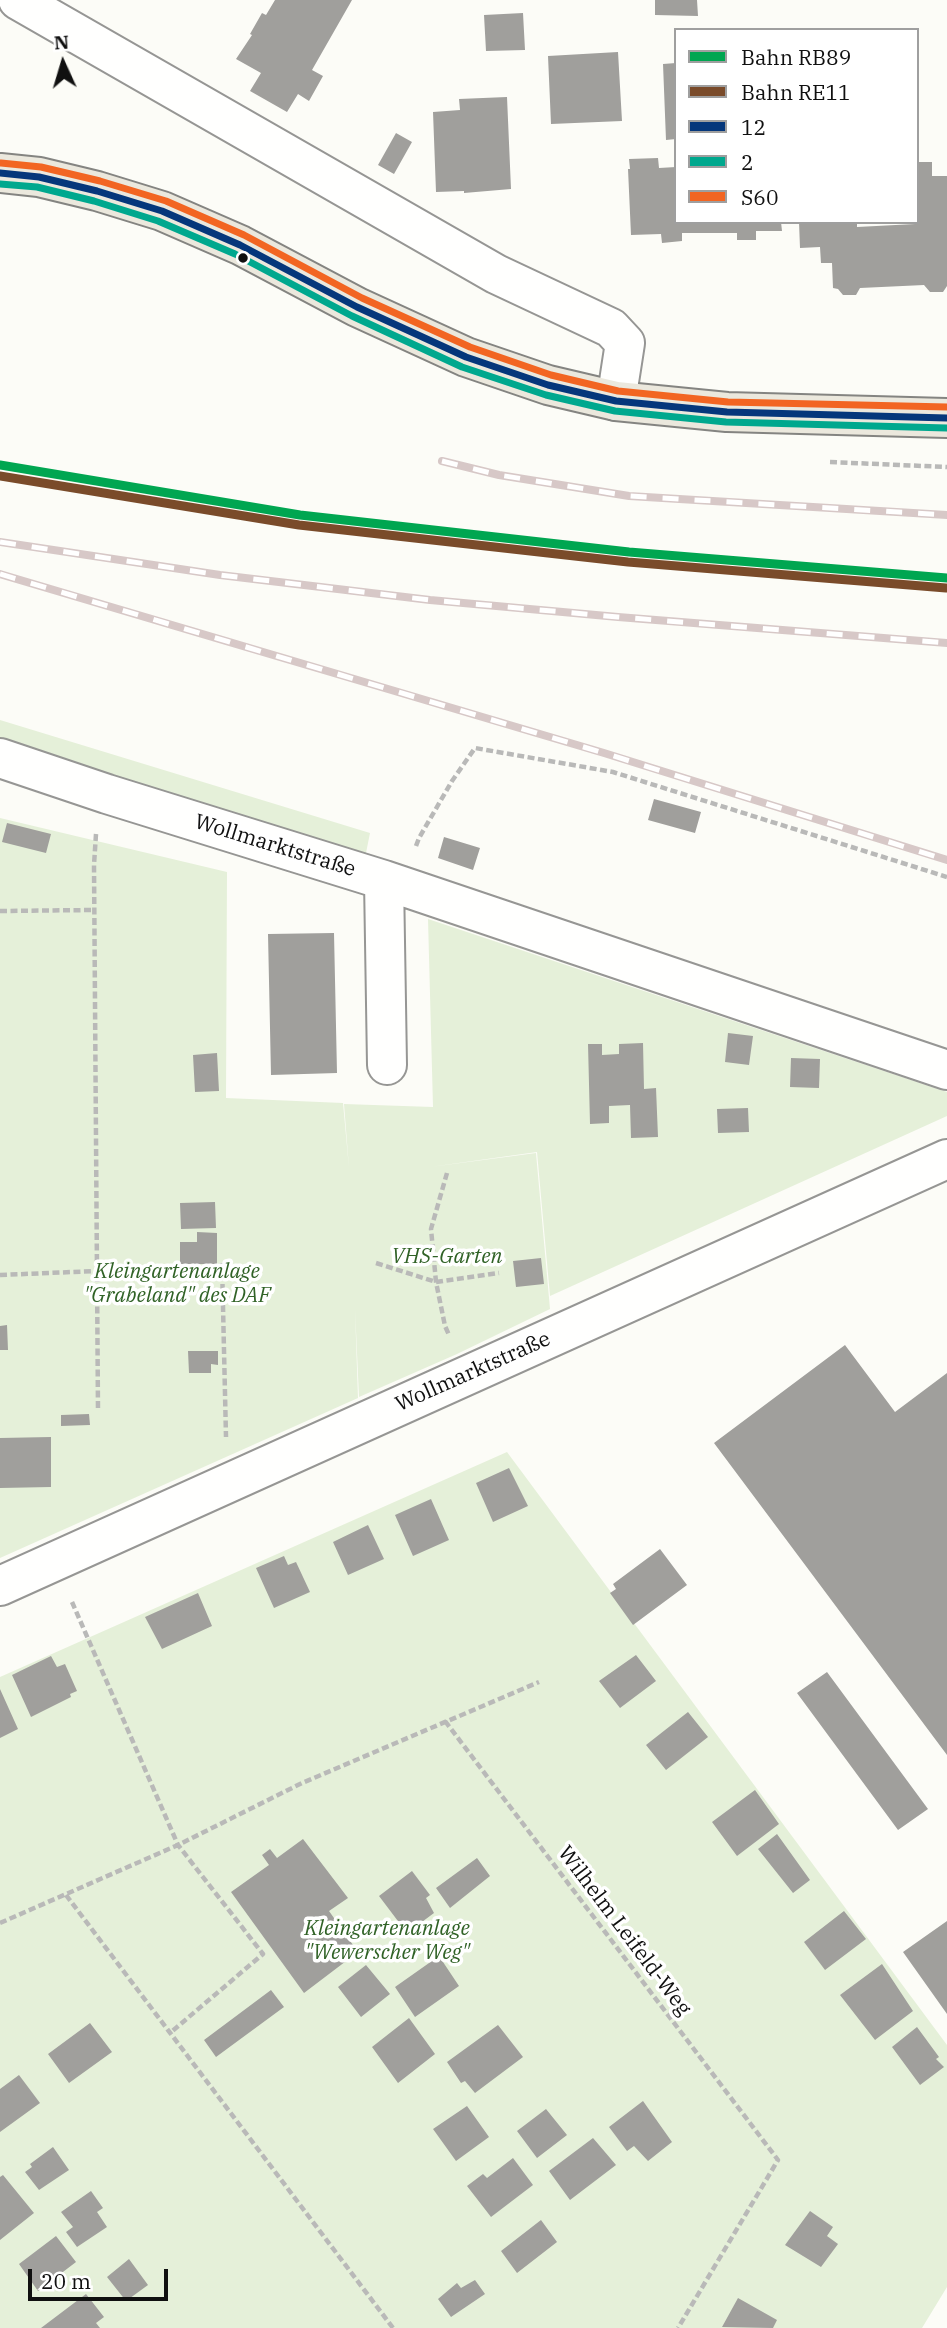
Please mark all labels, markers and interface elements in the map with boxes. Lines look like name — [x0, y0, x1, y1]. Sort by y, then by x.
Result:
north arrow — [28, 28, 98, 98]
legend — [674, 28, 919, 224]
text: N — [53, 30, 70, 55]
text: Bahn RB89 — [741, 43, 851, 71]
text: Bahn RE11 — [741, 78, 851, 106]
text: 12 — [741, 113, 766, 141]
text: 2 — [741, 148, 754, 176]
text: S60 — [741, 183, 779, 211]
unlabelled marker — [236, 251, 250, 265]
street label: Wollmarktstraße — [191, 810, 359, 882]
park label: VHS-Garten — [392, 1244, 502, 1270]
park label: Kleingartenanlage "Grabeland" des DAF — [84, 1259, 270, 1309]
street label: Wollmarktstraße — [392, 1327, 554, 1417]
street label: Wilhelm Leifeld-Weg — [552, 1841, 696, 2021]
park label: Kleingartenanlage "Wewerscher Weg" — [304, 1916, 470, 1966]
scale bar — [32, 2254, 172, 2298]
text: 20 m — [41, 2267, 91, 2295]

